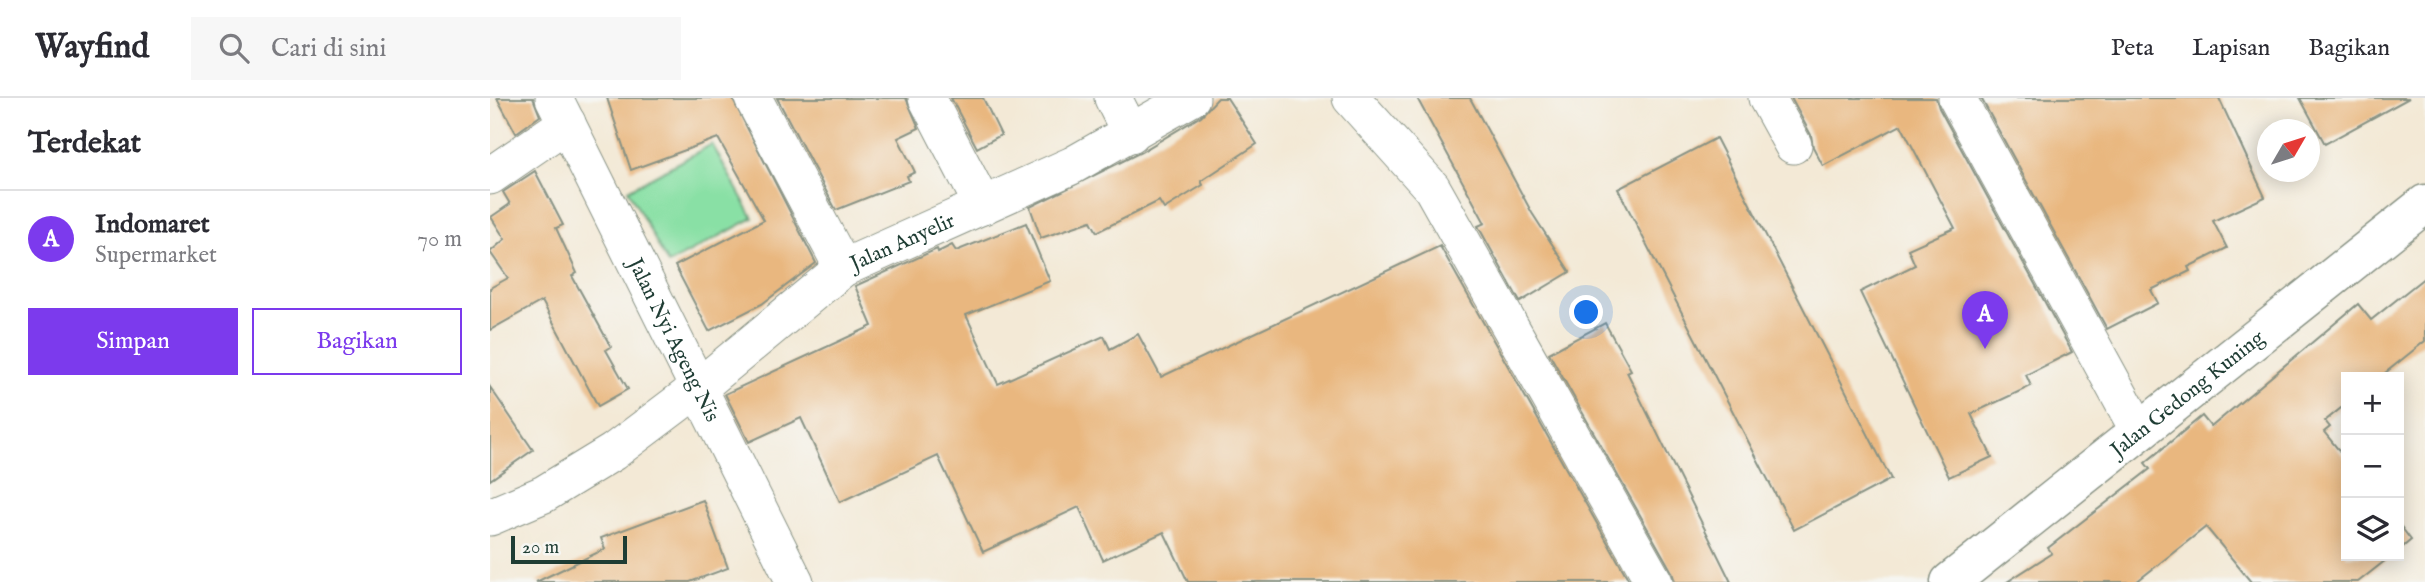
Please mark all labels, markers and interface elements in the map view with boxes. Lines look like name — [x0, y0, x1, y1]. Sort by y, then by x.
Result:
search box — [191, 17, 681, 80]
text: Wayfind — [35, 27, 149, 69]
icon: search — [215, 29, 253, 67]
text: Cari di sini — [271, 32, 386, 65]
text: Peta — [2111, 33, 2154, 64]
text: Lapisan — [2192, 33, 2270, 64]
text: Bagikan — [2308, 33, 2390, 64]
north arrow — [2257, 119, 2320, 182]
text: Terdekat — [28, 125, 141, 163]
text: Indomaret — [95, 208, 210, 241]
street label: Jalan Anyelir — [844, 208, 960, 279]
text: A — [43, 225, 59, 254]
text: 70 m — [417, 225, 462, 254]
text: Supermarket — [95, 241, 217, 270]
street label: Jalan Nyi Ageng Nis — [620, 252, 725, 427]
pin: A — [1962, 291, 2008, 349]
your location — [1569, 295, 1603, 329]
button: Simpan — [28, 308, 238, 375]
button: Bagikan — [252, 308, 462, 375]
street label: Jalan Gedong Kuning — [2104, 325, 2271, 465]
map controls — [2341, 372, 2404, 561]
button: + — [2341, 372, 2404, 435]
button: − — [2341, 435, 2404, 498]
button: layers — [2341, 498, 2404, 561]
scale bar — [511, 533, 626, 565]
text: 20 m — [522, 536, 559, 560]

